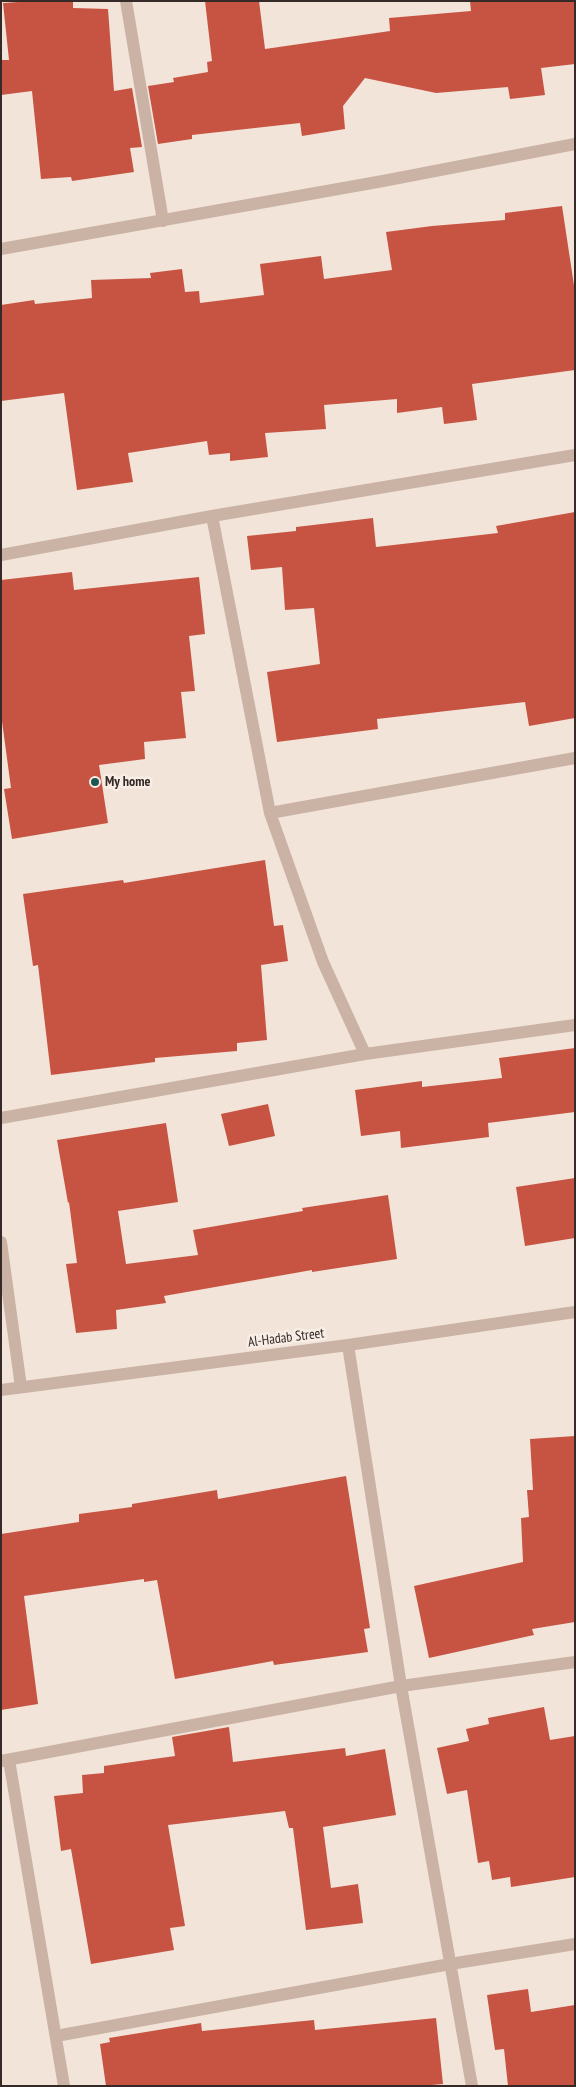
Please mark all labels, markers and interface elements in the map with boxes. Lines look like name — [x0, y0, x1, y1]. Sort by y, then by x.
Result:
place label: My home — [105, 774, 151, 790]
marker: My home — [89, 776, 101, 788]
street label: Al-Hadab Street — [247, 1325, 325, 1351]

